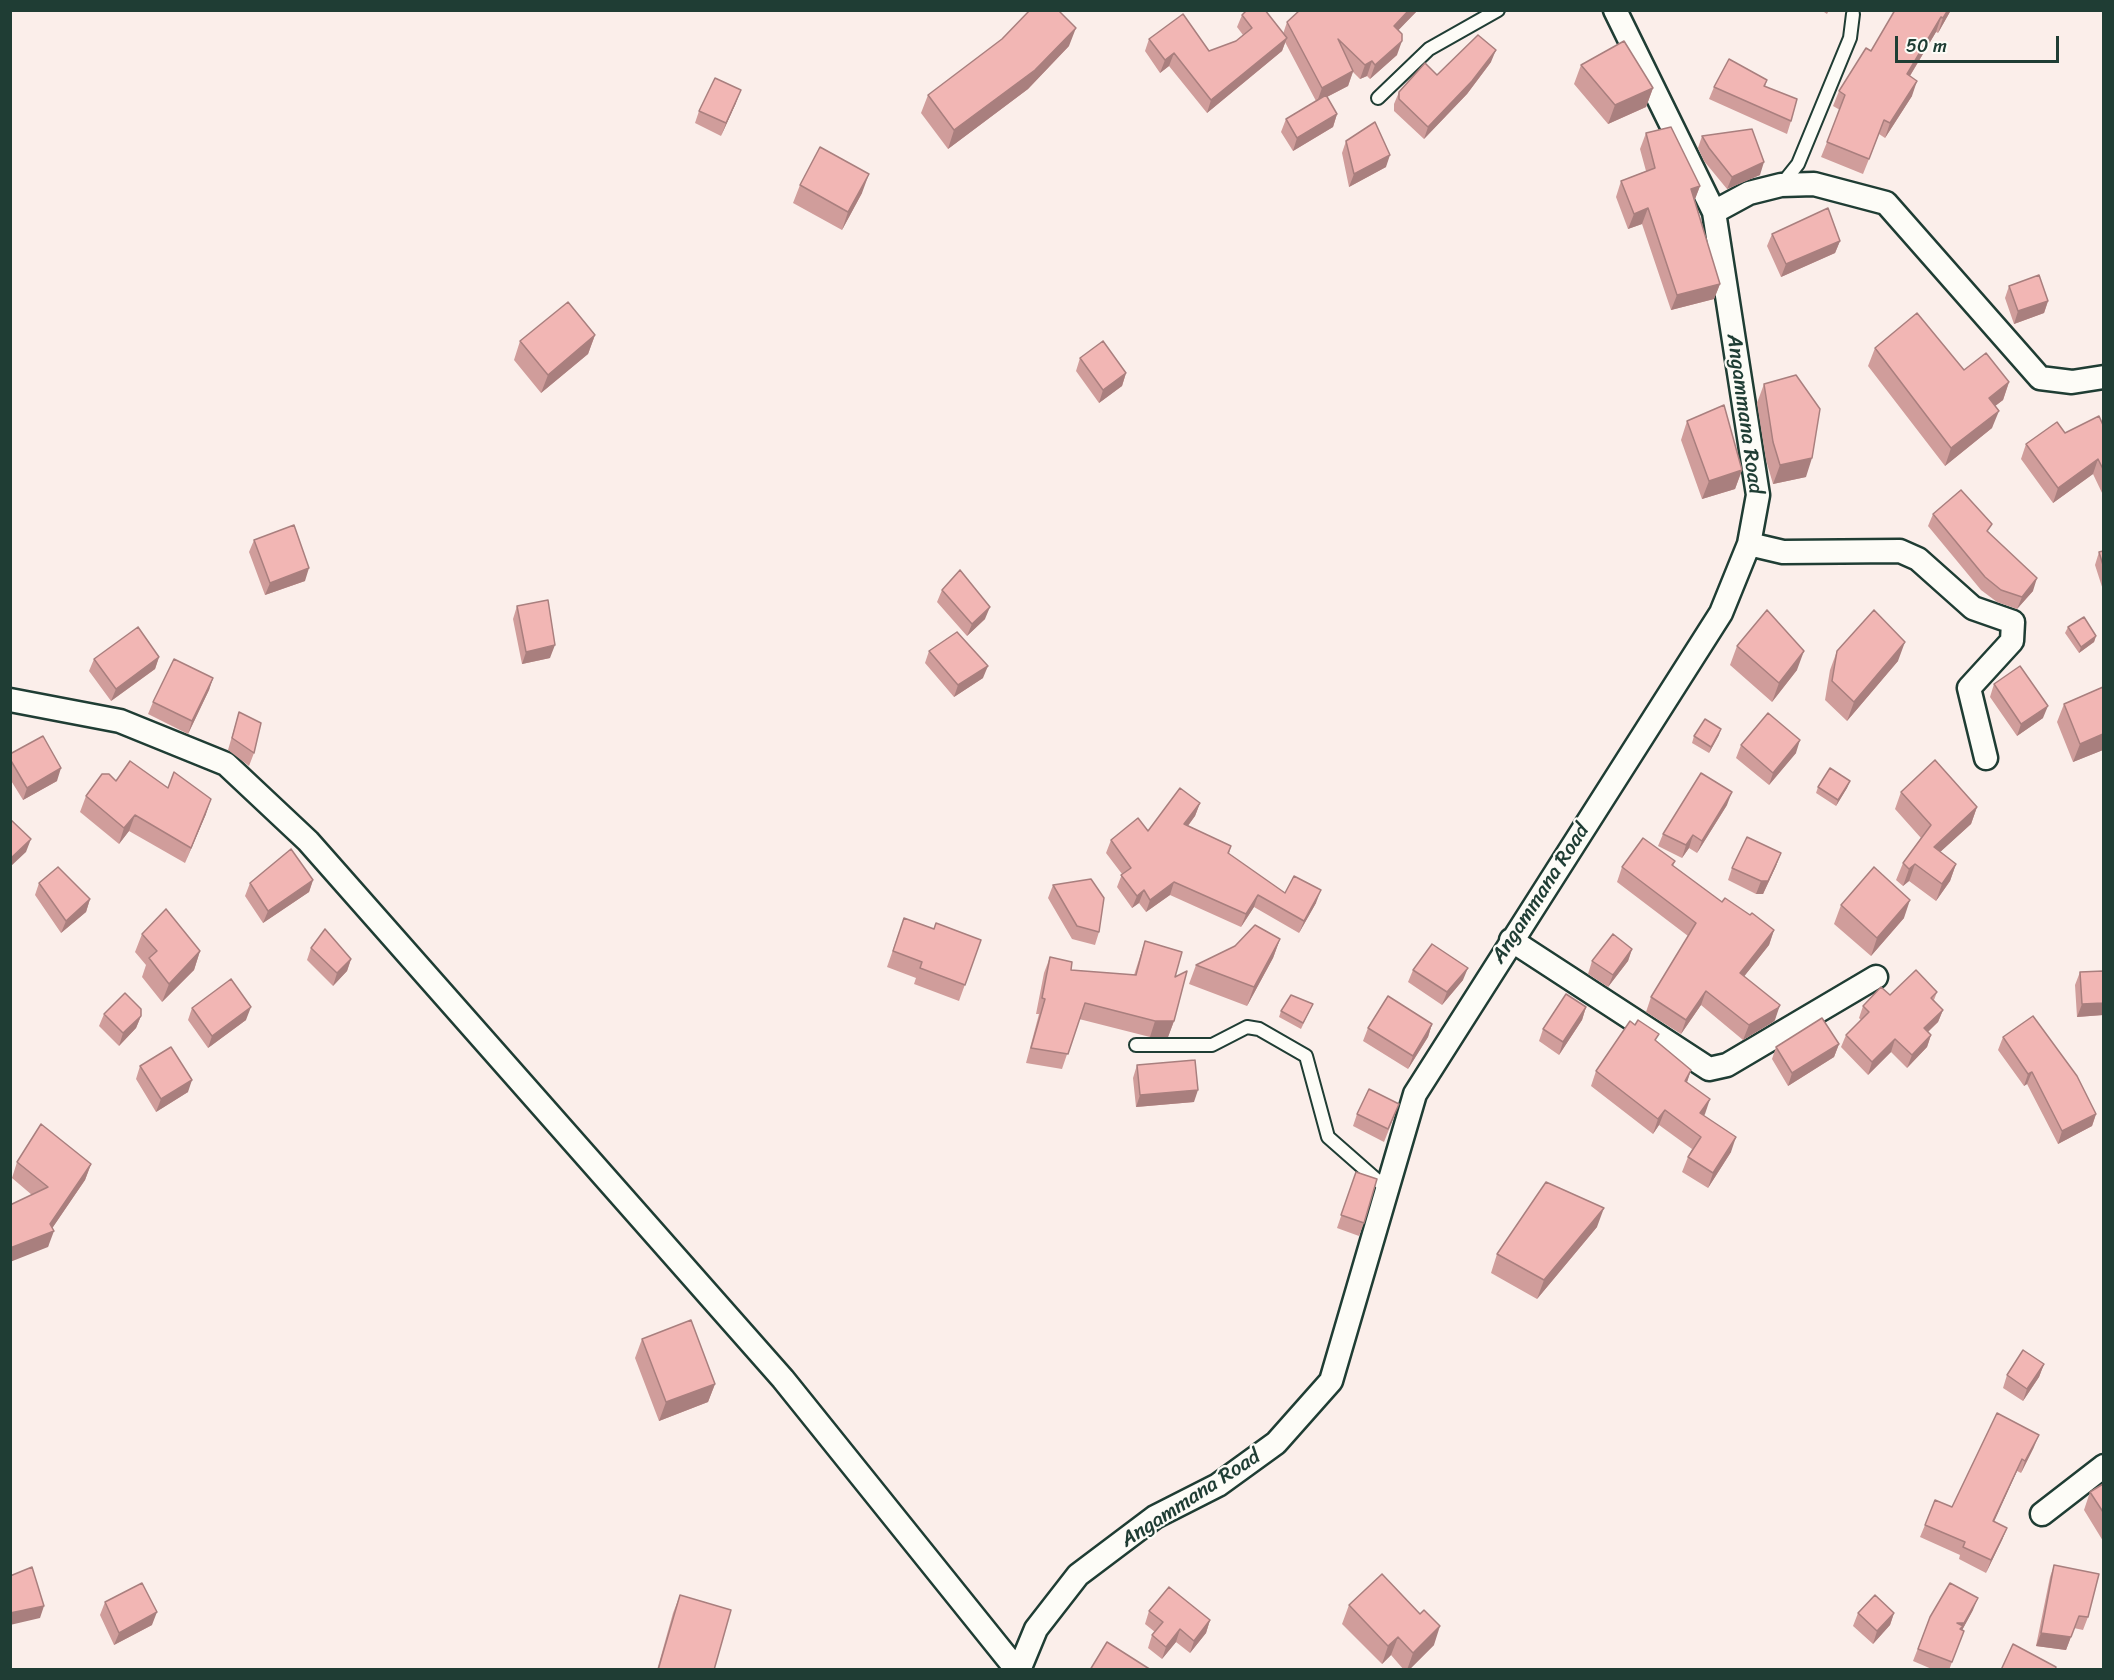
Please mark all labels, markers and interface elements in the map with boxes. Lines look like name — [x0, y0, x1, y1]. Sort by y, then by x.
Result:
scale bar — [1898, 24, 2062, 62]
text: 50 m — [1906, 30, 1947, 62]
street label: Angammana Road — [1720, 332, 1768, 496]
street label: Angammana Road — [1486, 819, 1596, 969]
street label: Angammana Road — [1116, 1444, 1266, 1554]

